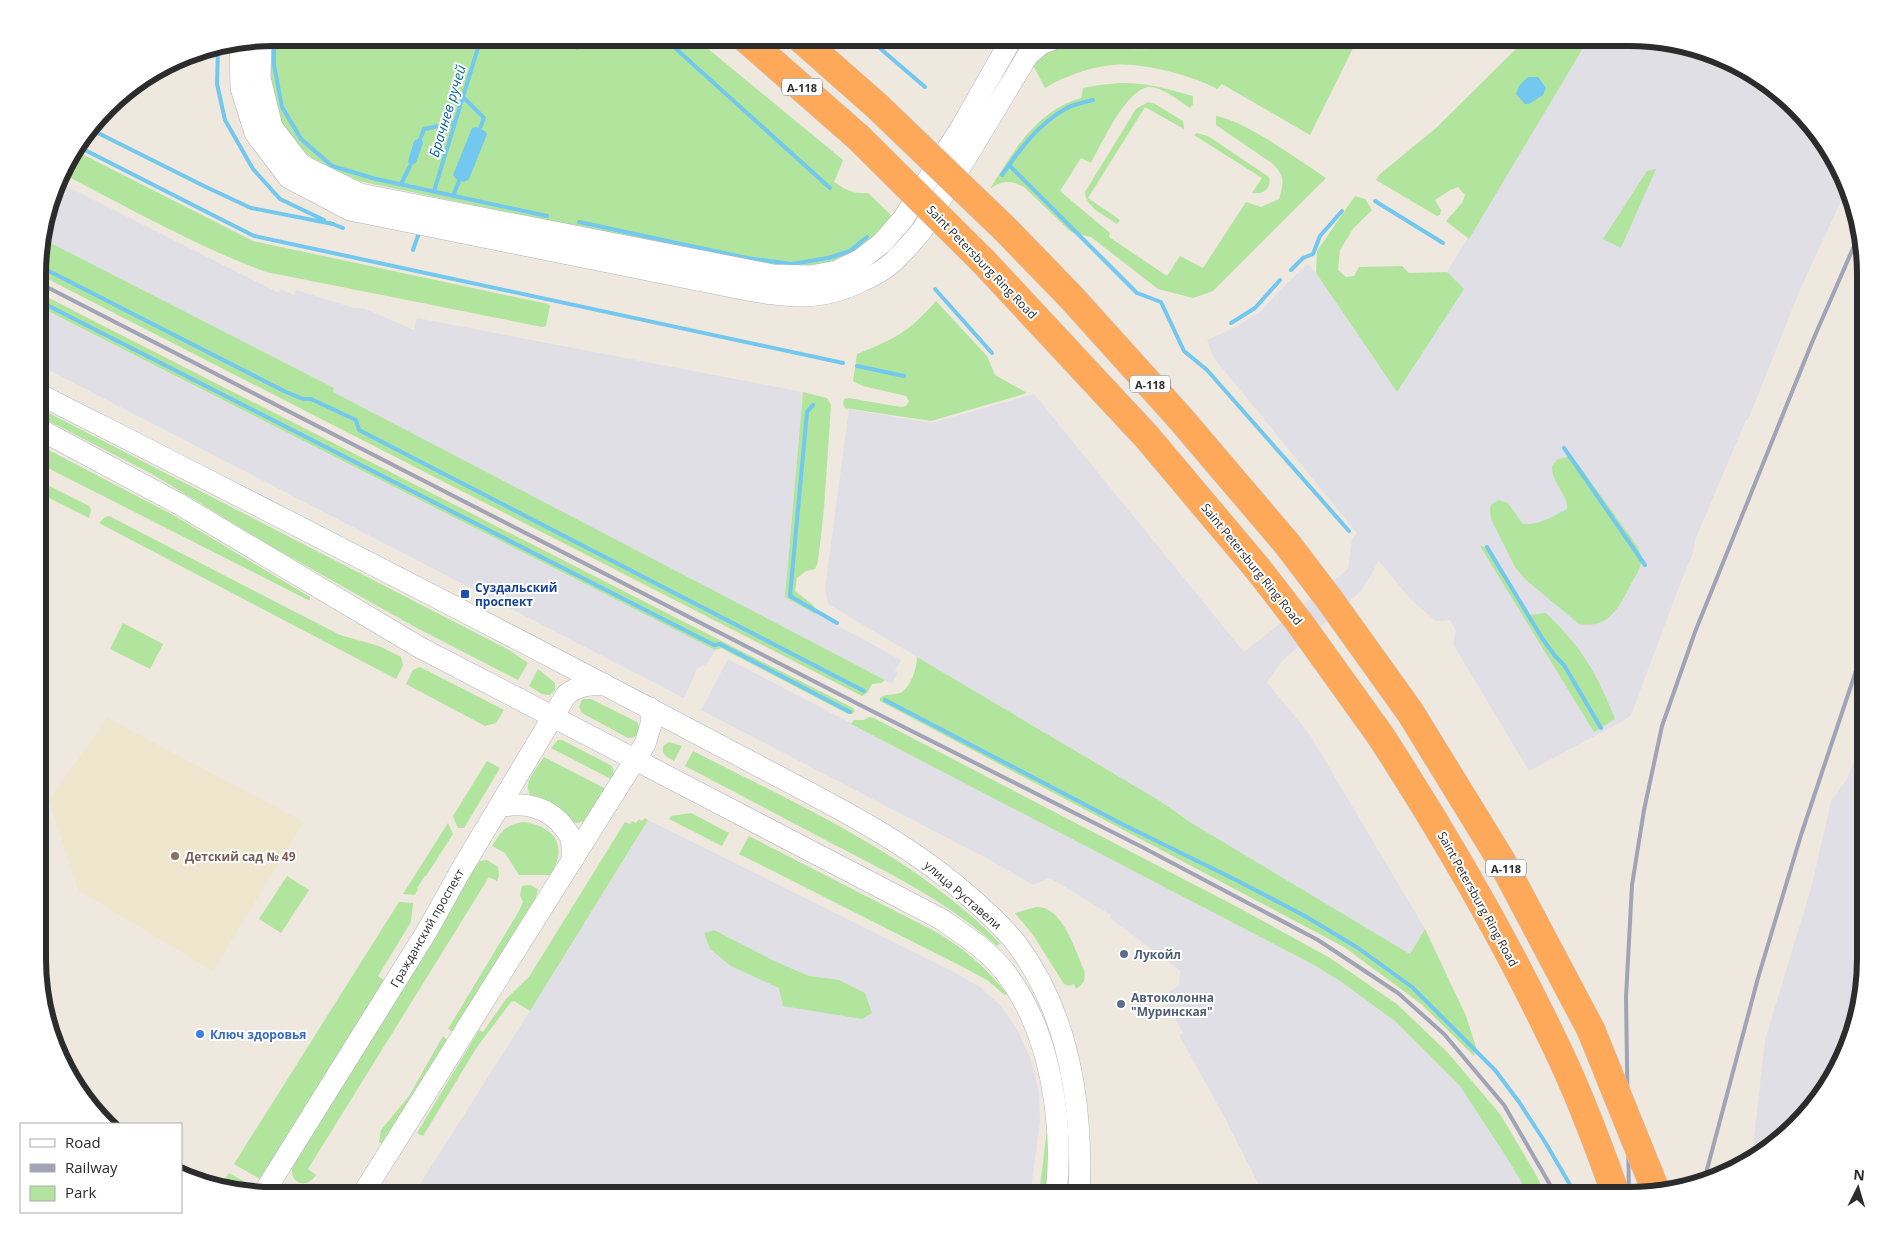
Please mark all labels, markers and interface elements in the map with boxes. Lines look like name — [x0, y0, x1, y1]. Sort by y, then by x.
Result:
water label: Брачнев ручей — [424, 63, 470, 159]
road number: А-118 — [782, 78, 822, 95]
street label: Saint Petersburg Ring Road — [923, 201, 1041, 323]
road number: А-118 — [1130, 376, 1170, 392]
street label: Saint Petersburg Ring Road — [1198, 500, 1306, 628]
place label: Суздальский проспект — [475, 579, 557, 610]
marker: Суздальский проспект — [459, 588, 471, 600]
street label: Saint Petersburg Ring Road — [1434, 828, 1522, 970]
place label: Детский сад № 49 — [185, 848, 296, 865]
marker: Детский сад № 49 — [169, 850, 181, 862]
street label: улица Руставели — [921, 857, 1005, 933]
road number: А-118 — [1486, 860, 1526, 876]
street label: Гражданский проспект — [386, 865, 468, 990]
place label: Лукойл — [1134, 946, 1181, 963]
marker: Лукойл — [1118, 948, 1130, 960]
place label: Автоколонна "Муринская" — [1131, 989, 1214, 1020]
marker: Автоколонна "Муринская" — [1115, 998, 1127, 1010]
place label: Ключ здоровья — [210, 1026, 306, 1043]
marker: Ключ здоровья — [194, 1028, 206, 1040]
legend — [20, 1123, 182, 1213]
text: Road — [65, 1132, 101, 1152]
text: Railway — [65, 1157, 118, 1177]
north arrow — [1833, 1163, 1883, 1213]
text: N — [1853, 1165, 1866, 1185]
text: Park — [65, 1182, 96, 1202]

